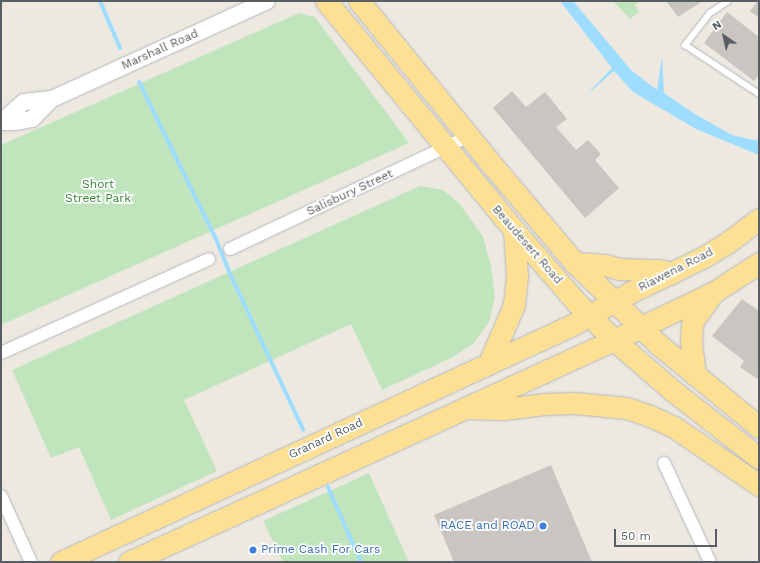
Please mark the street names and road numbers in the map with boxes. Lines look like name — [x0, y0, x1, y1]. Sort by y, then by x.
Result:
street label: Marshall Road — [119, 27, 201, 73]
street label: Salisbury Street — [304, 167, 396, 219]
street label: Beaudesert Road — [489, 203, 565, 287]
street label: Riawena Road — [636, 245, 716, 295]
street label: Granard Road — [287, 416, 365, 462]

